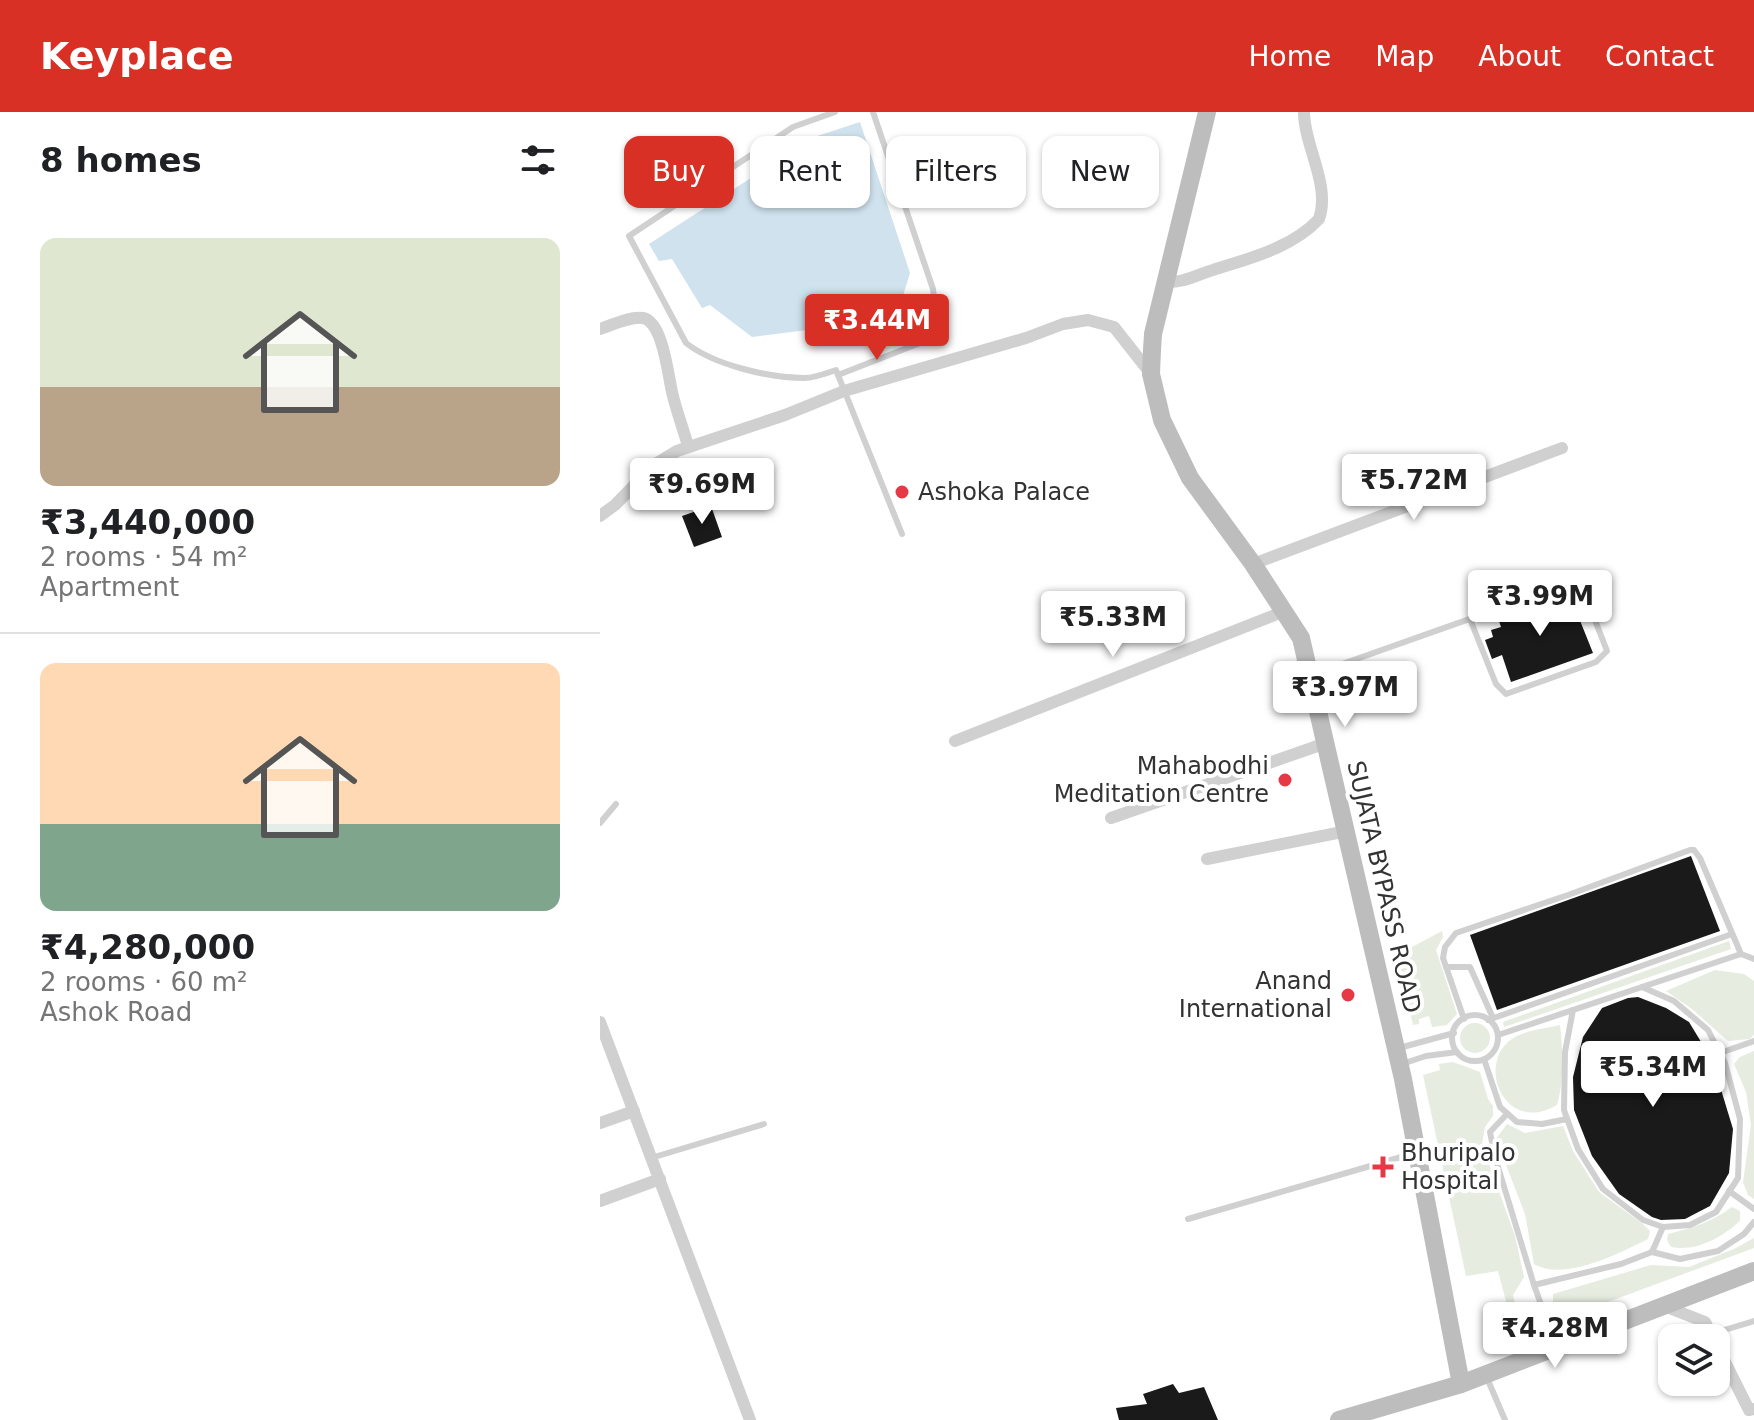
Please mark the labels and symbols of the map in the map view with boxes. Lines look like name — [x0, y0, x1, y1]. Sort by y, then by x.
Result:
pin: ₹3.44M — [812, 294, 942, 362]
pin: ₹5.72M — [1349, 454, 1479, 522]
pin: ₹9.69M — [637, 458, 767, 526]
place label: Ashoka Palace — [918, 478, 1090, 506]
marker: Ashoka Palace — [893, 483, 911, 501]
pin: ₹3.99M — [1475, 570, 1605, 638]
pin: ₹5.33M — [1048, 591, 1178, 659]
pin: ₹3.97M — [1280, 661, 1410, 729]
place label: Mahabodhi Meditation Centre — [1054, 752, 1269, 808]
street label: SUJATA BYPASS ROAD — [1341, 758, 1427, 1016]
marker: Mahabodhi Meditation Centre — [1276, 771, 1294, 789]
place label: Anand International — [1179, 967, 1332, 1023]
marker: Anand International — [1339, 986, 1357, 1004]
pin: ₹5.34M — [1588, 1041, 1718, 1109]
place label: Bhuripalo Hospital — [1401, 1139, 1516, 1195]
marker: Bhuripalo Hospital — [1372, 1156, 1394, 1178]
pin: ₹4.28M — [1490, 1302, 1620, 1370]

